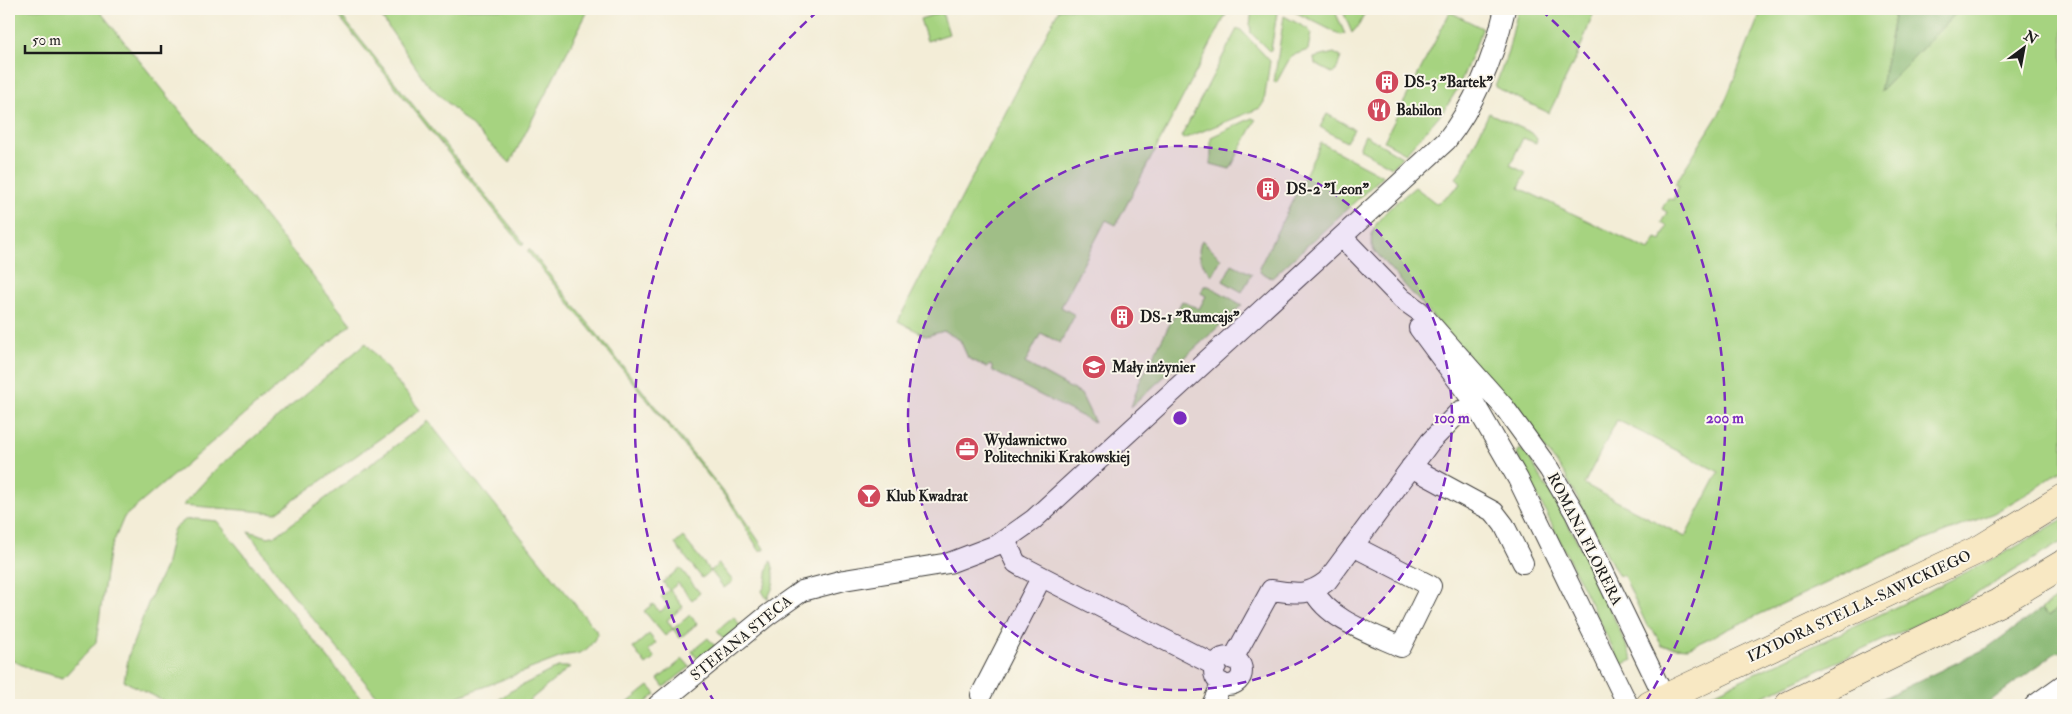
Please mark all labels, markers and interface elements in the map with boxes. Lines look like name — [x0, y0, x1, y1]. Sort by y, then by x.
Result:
scale bar — [25, 22, 161, 54]
north arrow — [2000, 22, 2050, 72]
text: N — [2020, 26, 2041, 48]
text: 50 m — [32, 31, 61, 50]
building icon: DS-3 "Bartek" — [1374, 69, 1400, 95]
place label: DS-3 "Bartek" — [1404, 73, 1493, 92]
restaurant icon: Babilon — [1366, 97, 1392, 123]
place label: Babilon — [1396, 101, 1442, 120]
building icon: DS-2 "Leon" — [1255, 176, 1281, 202]
place label: DS-2 "Leon" — [1286, 180, 1369, 199]
building icon: DS-1 "Rumcajs" — [1109, 304, 1135, 330]
place label: DS-1 "Rumcajs" — [1140, 308, 1240, 327]
school or university icon: Mały inżynier — [1081, 354, 1107, 380]
place label: Mały inżynier — [1111, 358, 1196, 378]
centre of rings — [1171, 409, 1189, 427]
text: 100 m — [1434, 409, 1470, 428]
text: 200 m — [1706, 409, 1744, 428]
place label: Wydawnictwo Politechniki Krakowskiej — [983, 431, 1130, 467]
office icon: Wydawnictwo Politechniki Krakowskiej — [954, 436, 980, 462]
street label: ROMANA FLORERA — [1543, 470, 1626, 609]
bar icon: Klub Kwadrat — [856, 483, 882, 509]
place label: Klub Kwadrat — [886, 487, 968, 506]
street label: IZYDORA STELLA-SAWICKIEGO — [1744, 546, 1974, 667]
street label: STEFANA STECA — [687, 591, 796, 685]

